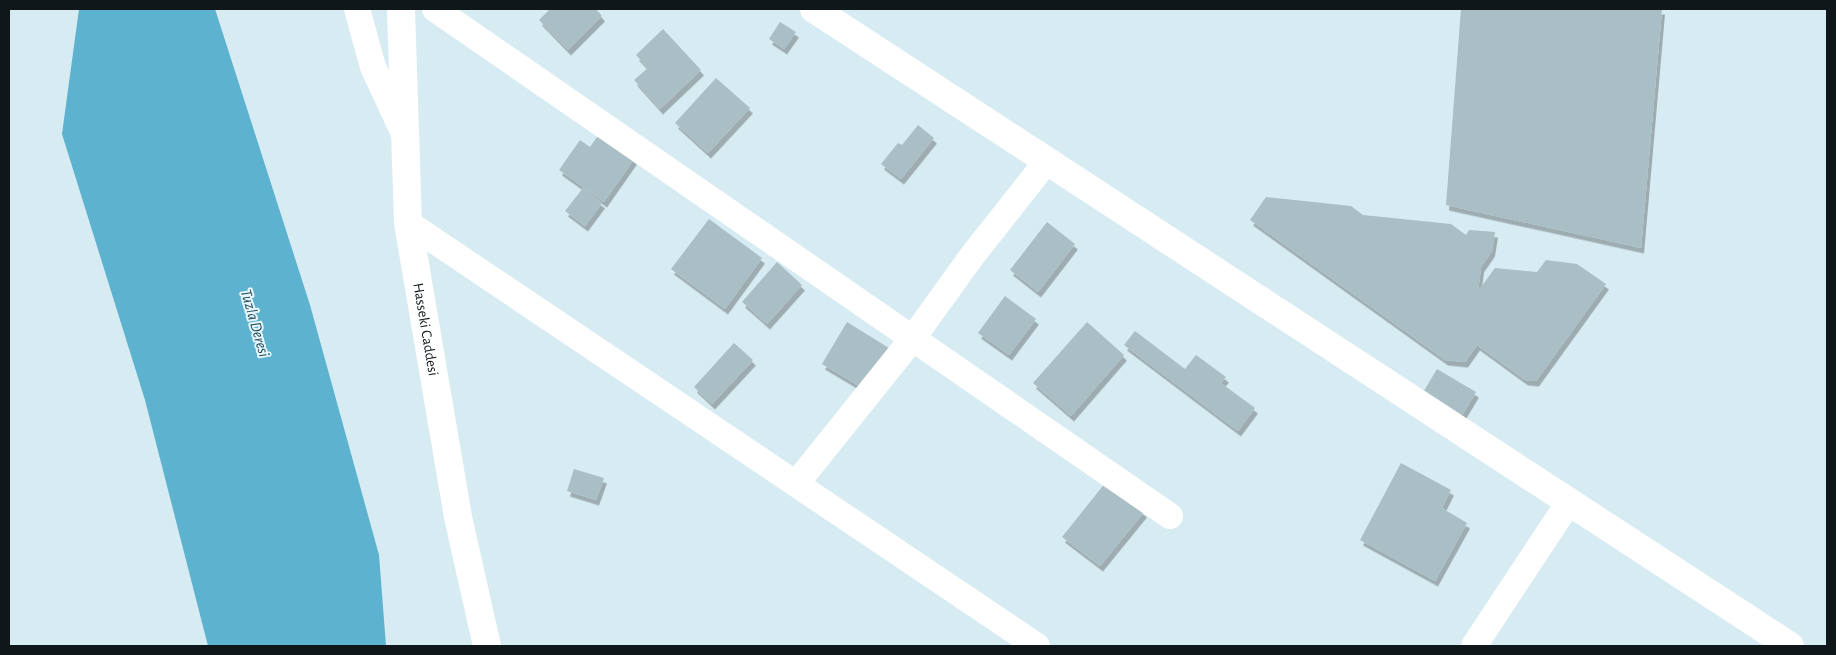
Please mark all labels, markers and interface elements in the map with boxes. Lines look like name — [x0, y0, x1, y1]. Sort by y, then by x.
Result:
street label: Hasseki Caddesi — [411, 282, 441, 377]
water label: Tuzla Deresi — [238, 287, 272, 359]

